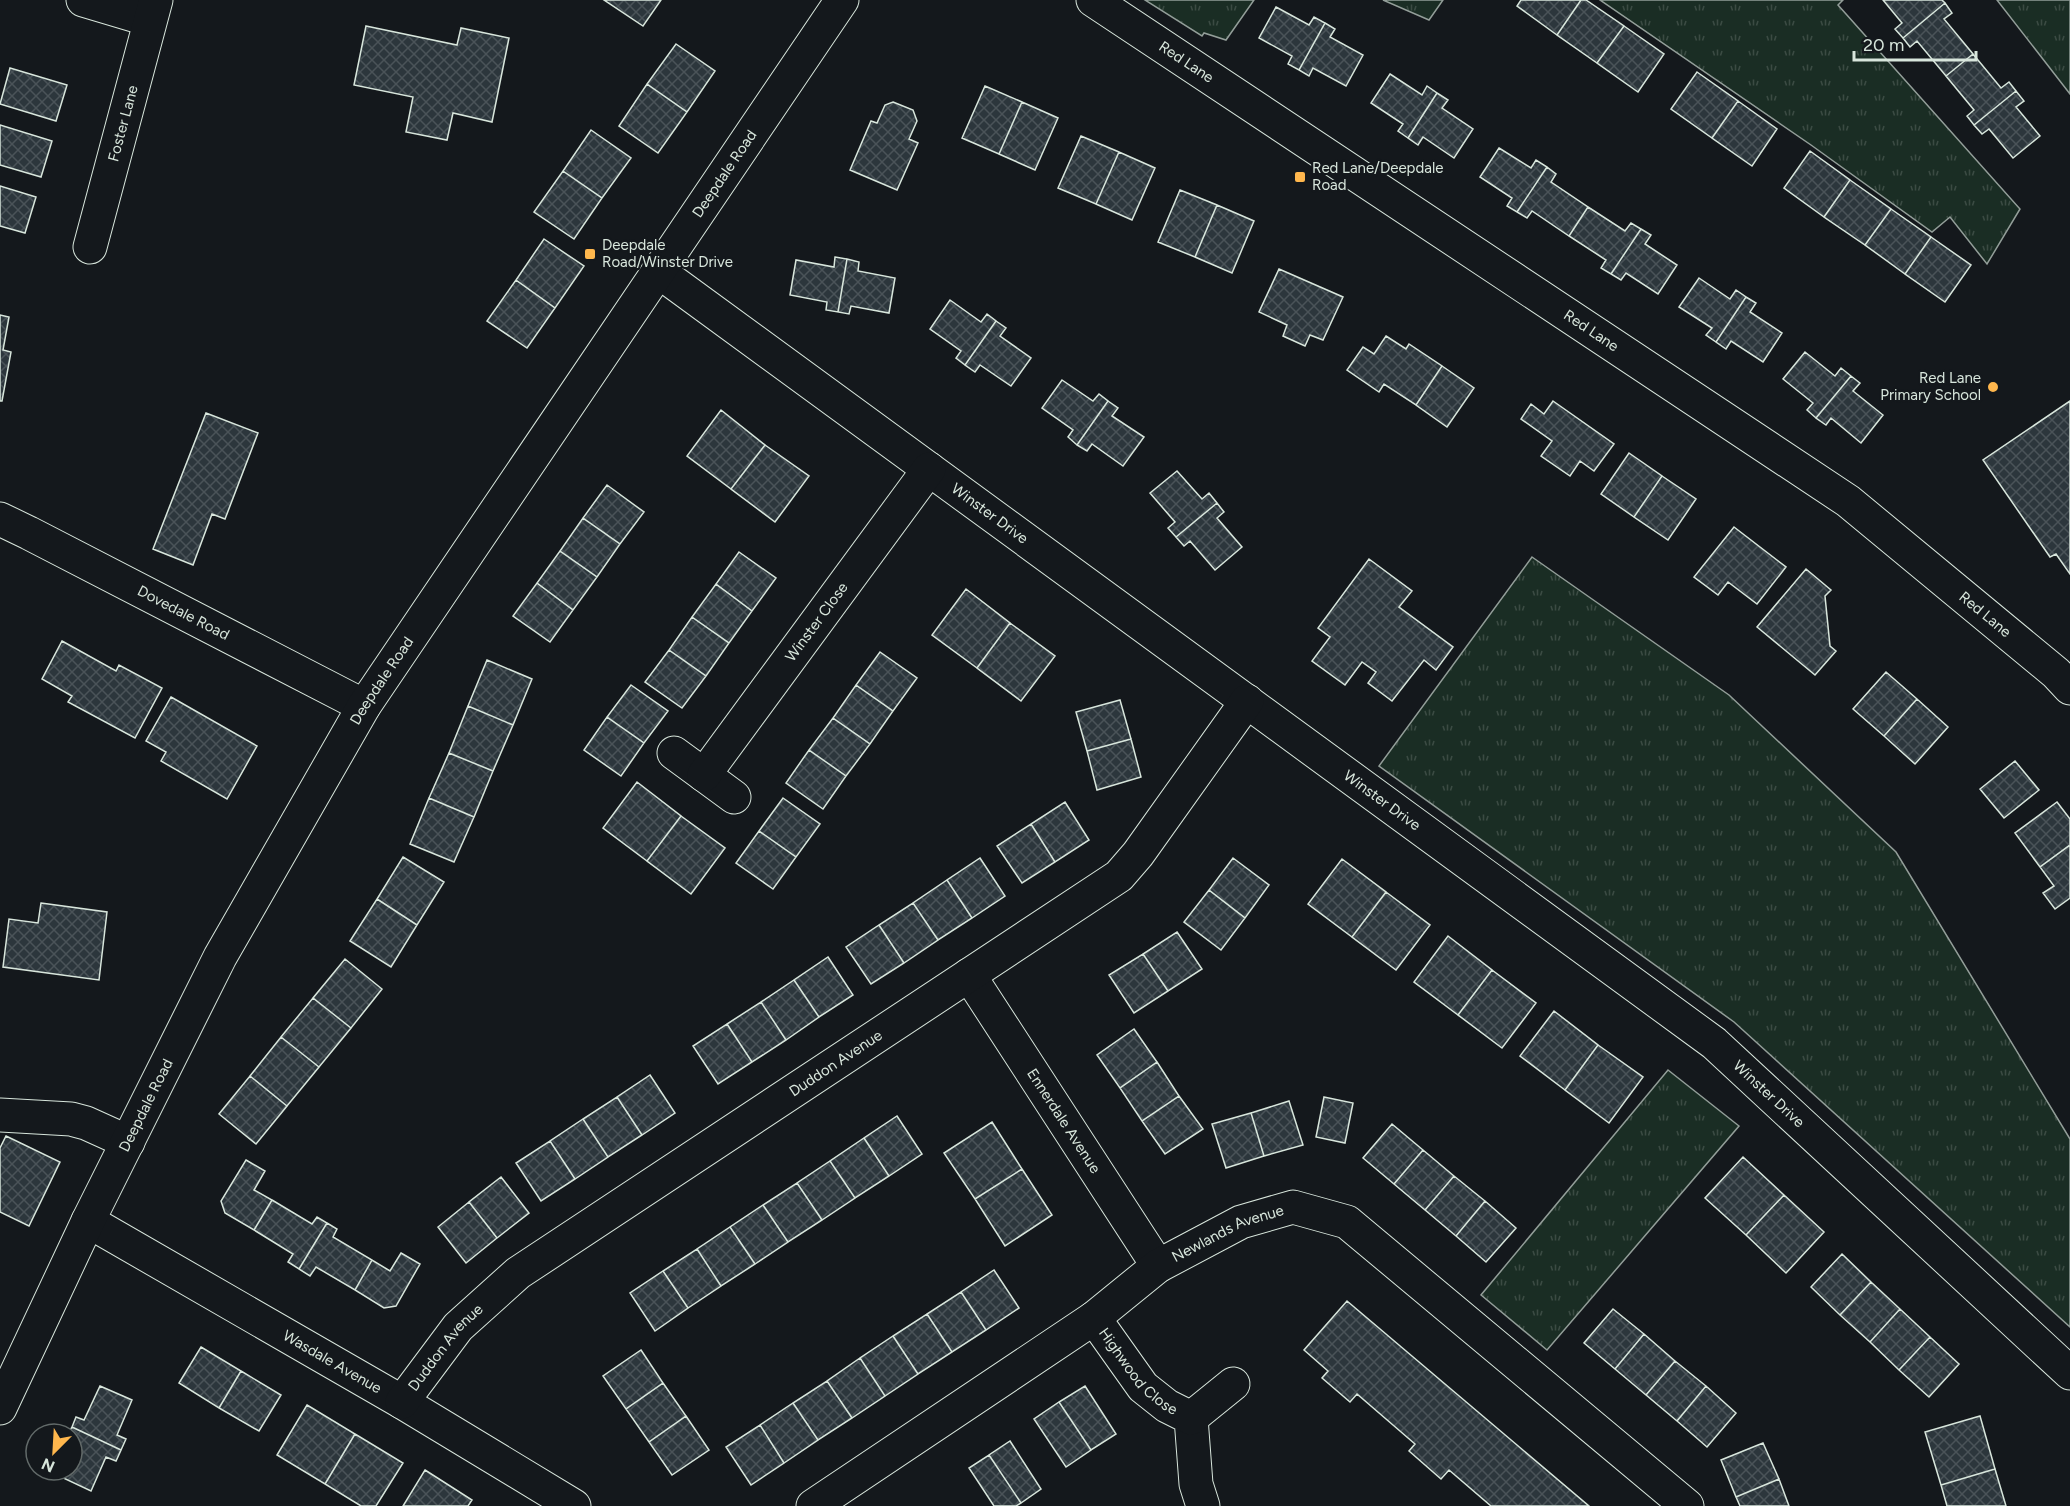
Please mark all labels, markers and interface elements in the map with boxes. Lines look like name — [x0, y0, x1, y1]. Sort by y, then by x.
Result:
scale bar — [1854, 24, 1976, 62]
text: 20 m — [1863, 34, 1904, 56]
street label: Red Lane — [1155, 37, 1217, 87]
street label: Foster Lane — [104, 83, 142, 164]
street label: Deepdale Road — [688, 127, 760, 221]
place label: Red Lane/Deepdale Road — [1312, 159, 1443, 194]
marker: Red Lane/Deepdale Road — [1293, 170, 1307, 184]
place label: Deepdale Road/Winster Drive — [602, 236, 733, 271]
marker: Deepdale Road/Winster Drive — [583, 247, 597, 261]
street label: Red Lane — [1560, 306, 1622, 355]
place label: Red Lane Primary School — [1880, 369, 1981, 404]
marker: Red Lane Primary School — [1986, 380, 2000, 394]
street label: Winster Drive — [948, 480, 1032, 548]
street label: Winster Close — [781, 579, 852, 665]
street label: Dovedale Road — [134, 582, 232, 644]
street label: Red Lane — [1955, 588, 2015, 641]
street label: Deepdale Road — [346, 633, 417, 728]
street label: Winster Drive — [1340, 766, 1424, 834]
street label: Duddon Avenue — [786, 1026, 886, 1100]
street label: Deepdale Road — [115, 1056, 177, 1155]
street label: Winster Drive — [1730, 1057, 1808, 1131]
street label: Ennerdale Avenue — [1023, 1065, 1104, 1177]
street label: Newlands Avenue — [1169, 1201, 1286, 1266]
street label: Duddon Avenue — [404, 1300, 487, 1395]
street label: Highwood Close — [1095, 1324, 1180, 1419]
street label: Wasdale Avenue — [280, 1326, 385, 1397]
north arrow — [24, 1422, 84, 1482]
text: N — [39, 1454, 58, 1476]

